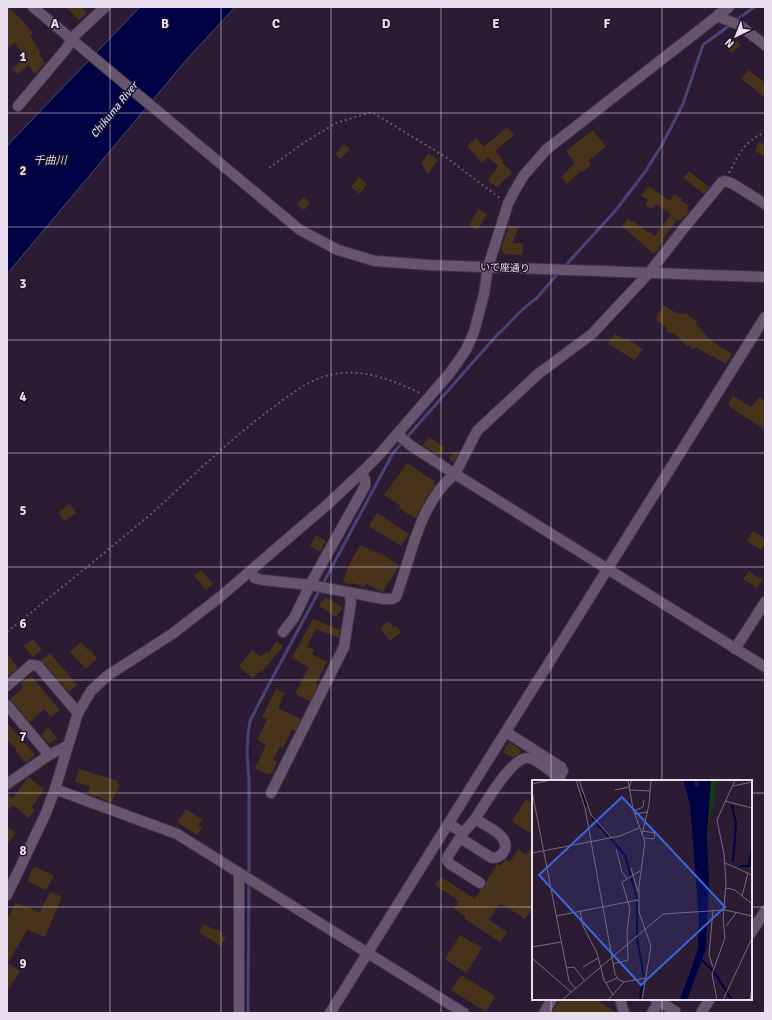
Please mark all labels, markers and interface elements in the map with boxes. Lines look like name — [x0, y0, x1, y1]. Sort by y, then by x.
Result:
text: A — [51, 16, 60, 32]
text: B — [161, 16, 169, 32]
text: C — [272, 16, 280, 32]
text: D — [382, 16, 391, 32]
text: E — [492, 16, 500, 32]
text: F — [604, 16, 611, 32]
north arrow — [716, 16, 756, 56]
text: N — [722, 36, 737, 50]
text: 1 — [19, 49, 27, 65]
water label: Chikuma River — [88, 78, 142, 140]
water label: 千曲川 — [34, 154, 67, 167]
text: 2 — [19, 163, 27, 179]
street label: いて座通り — [480, 261, 530, 275]
text: 3 — [19, 276, 27, 292]
text: 4 — [19, 389, 27, 405]
text: 5 — [19, 503, 27, 519]
text: 6 — [19, 616, 27, 632]
text: 7 — [19, 729, 27, 745]
inset map — [532, 780, 752, 1000]
text: 8 — [19, 843, 27, 859]
text: 9 — [19, 956, 27, 972]

